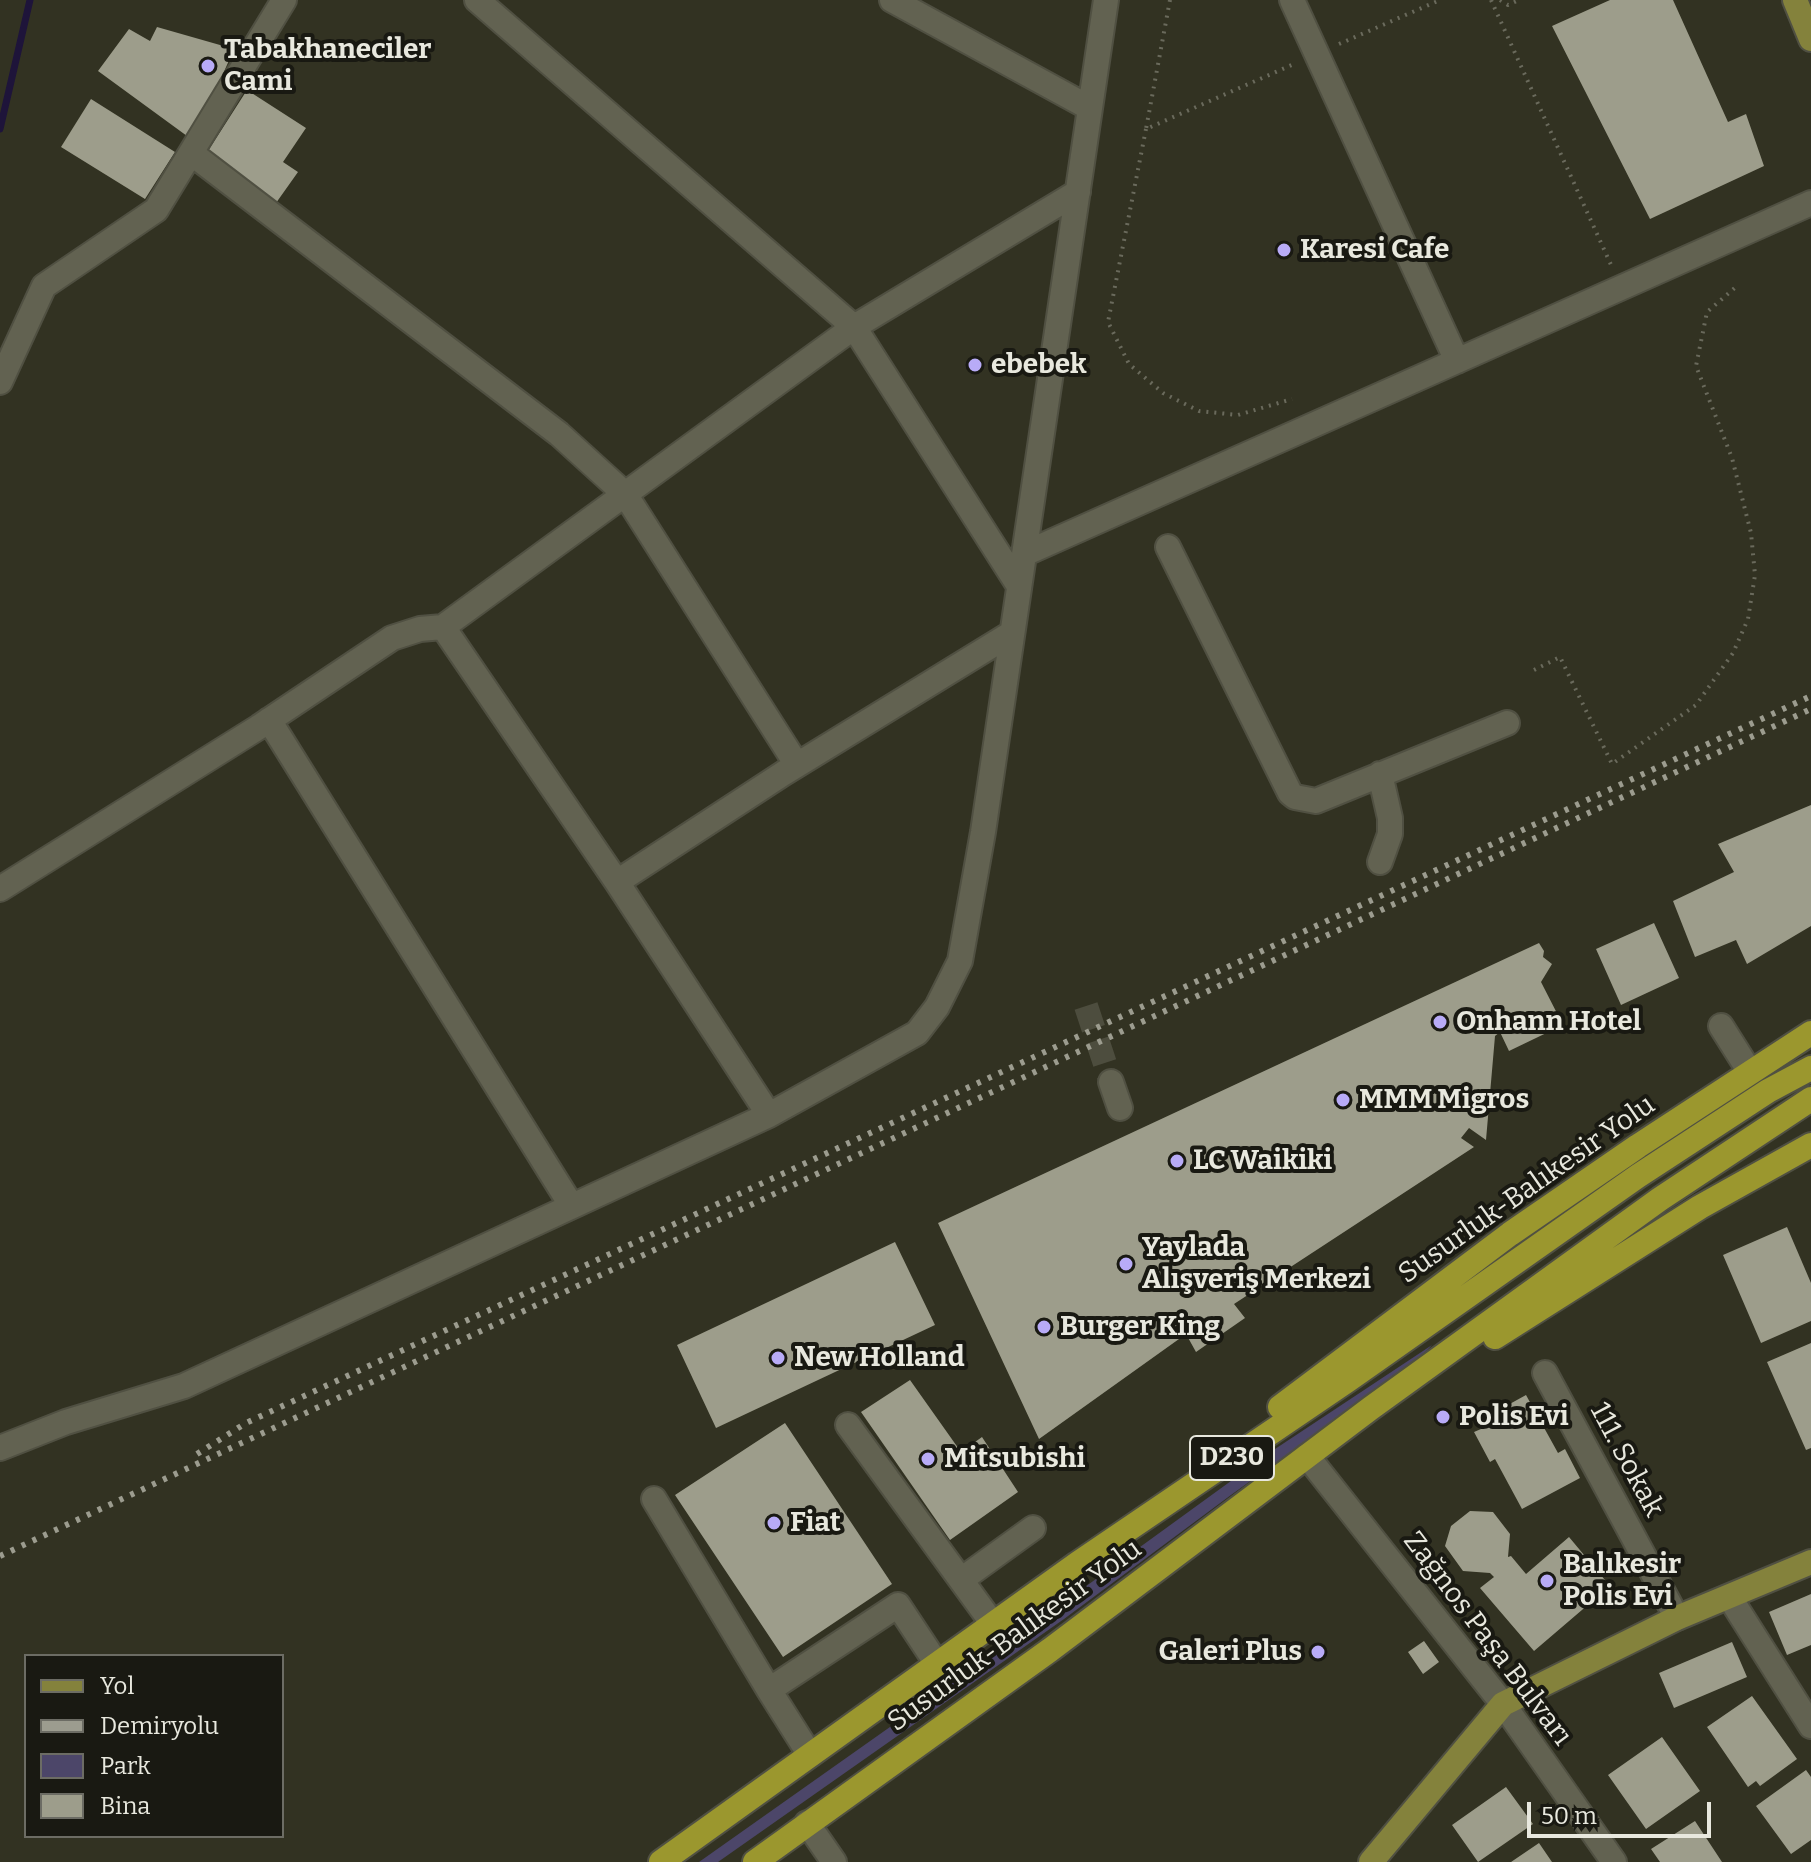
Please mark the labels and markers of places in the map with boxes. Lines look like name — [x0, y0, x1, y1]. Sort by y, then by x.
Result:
place label: Tabakhaneciler Cami — [224, 33, 431, 99]
marker: Tabakhaneciler Cami — [199, 57, 217, 75]
place label: Karesi Cafe — [1300, 233, 1449, 267]
marker: Karesi Cafe — [1275, 241, 1293, 259]
place label: ebebek — [991, 348, 1087, 382]
marker: ebebek — [966, 356, 984, 374]
place label: Onhann Hotel — [1456, 1005, 1641, 1039]
marker: Onhann Hotel — [1431, 1013, 1449, 1031]
place label: MMM Migros — [1359, 1083, 1529, 1117]
marker: MMM Migros — [1334, 1091, 1352, 1109]
place label: LC Waikiki — [1193, 1144, 1332, 1178]
marker: LC Waikiki — [1168, 1152, 1186, 1170]
place label: Yaylada Alışveriş Merkezi — [1142, 1231, 1371, 1297]
marker: Yaylada Alışveriş Merkezi — [1117, 1255, 1135, 1273]
place label: Burger King — [1060, 1310, 1220, 1344]
marker: Burger King — [1035, 1318, 1053, 1336]
place label: New Holland — [794, 1341, 965, 1375]
marker: New Holland — [769, 1349, 787, 1367]
place label: Polis Evi — [1459, 1400, 1569, 1434]
marker: Polis Evi — [1434, 1408, 1452, 1426]
place label: Mitsubishi — [944, 1442, 1085, 1476]
marker: Mitsubishi — [919, 1450, 937, 1468]
place label: Fiat — [790, 1506, 841, 1540]
marker: Fiat — [765, 1514, 783, 1532]
place label: Balıkesir Polis Evi — [1563, 1548, 1681, 1614]
marker: Balıkesir Polis Evi — [1538, 1572, 1556, 1590]
place label: Galeri Plus — [1158, 1635, 1302, 1669]
marker: Galeri Plus — [1309, 1643, 1327, 1661]

